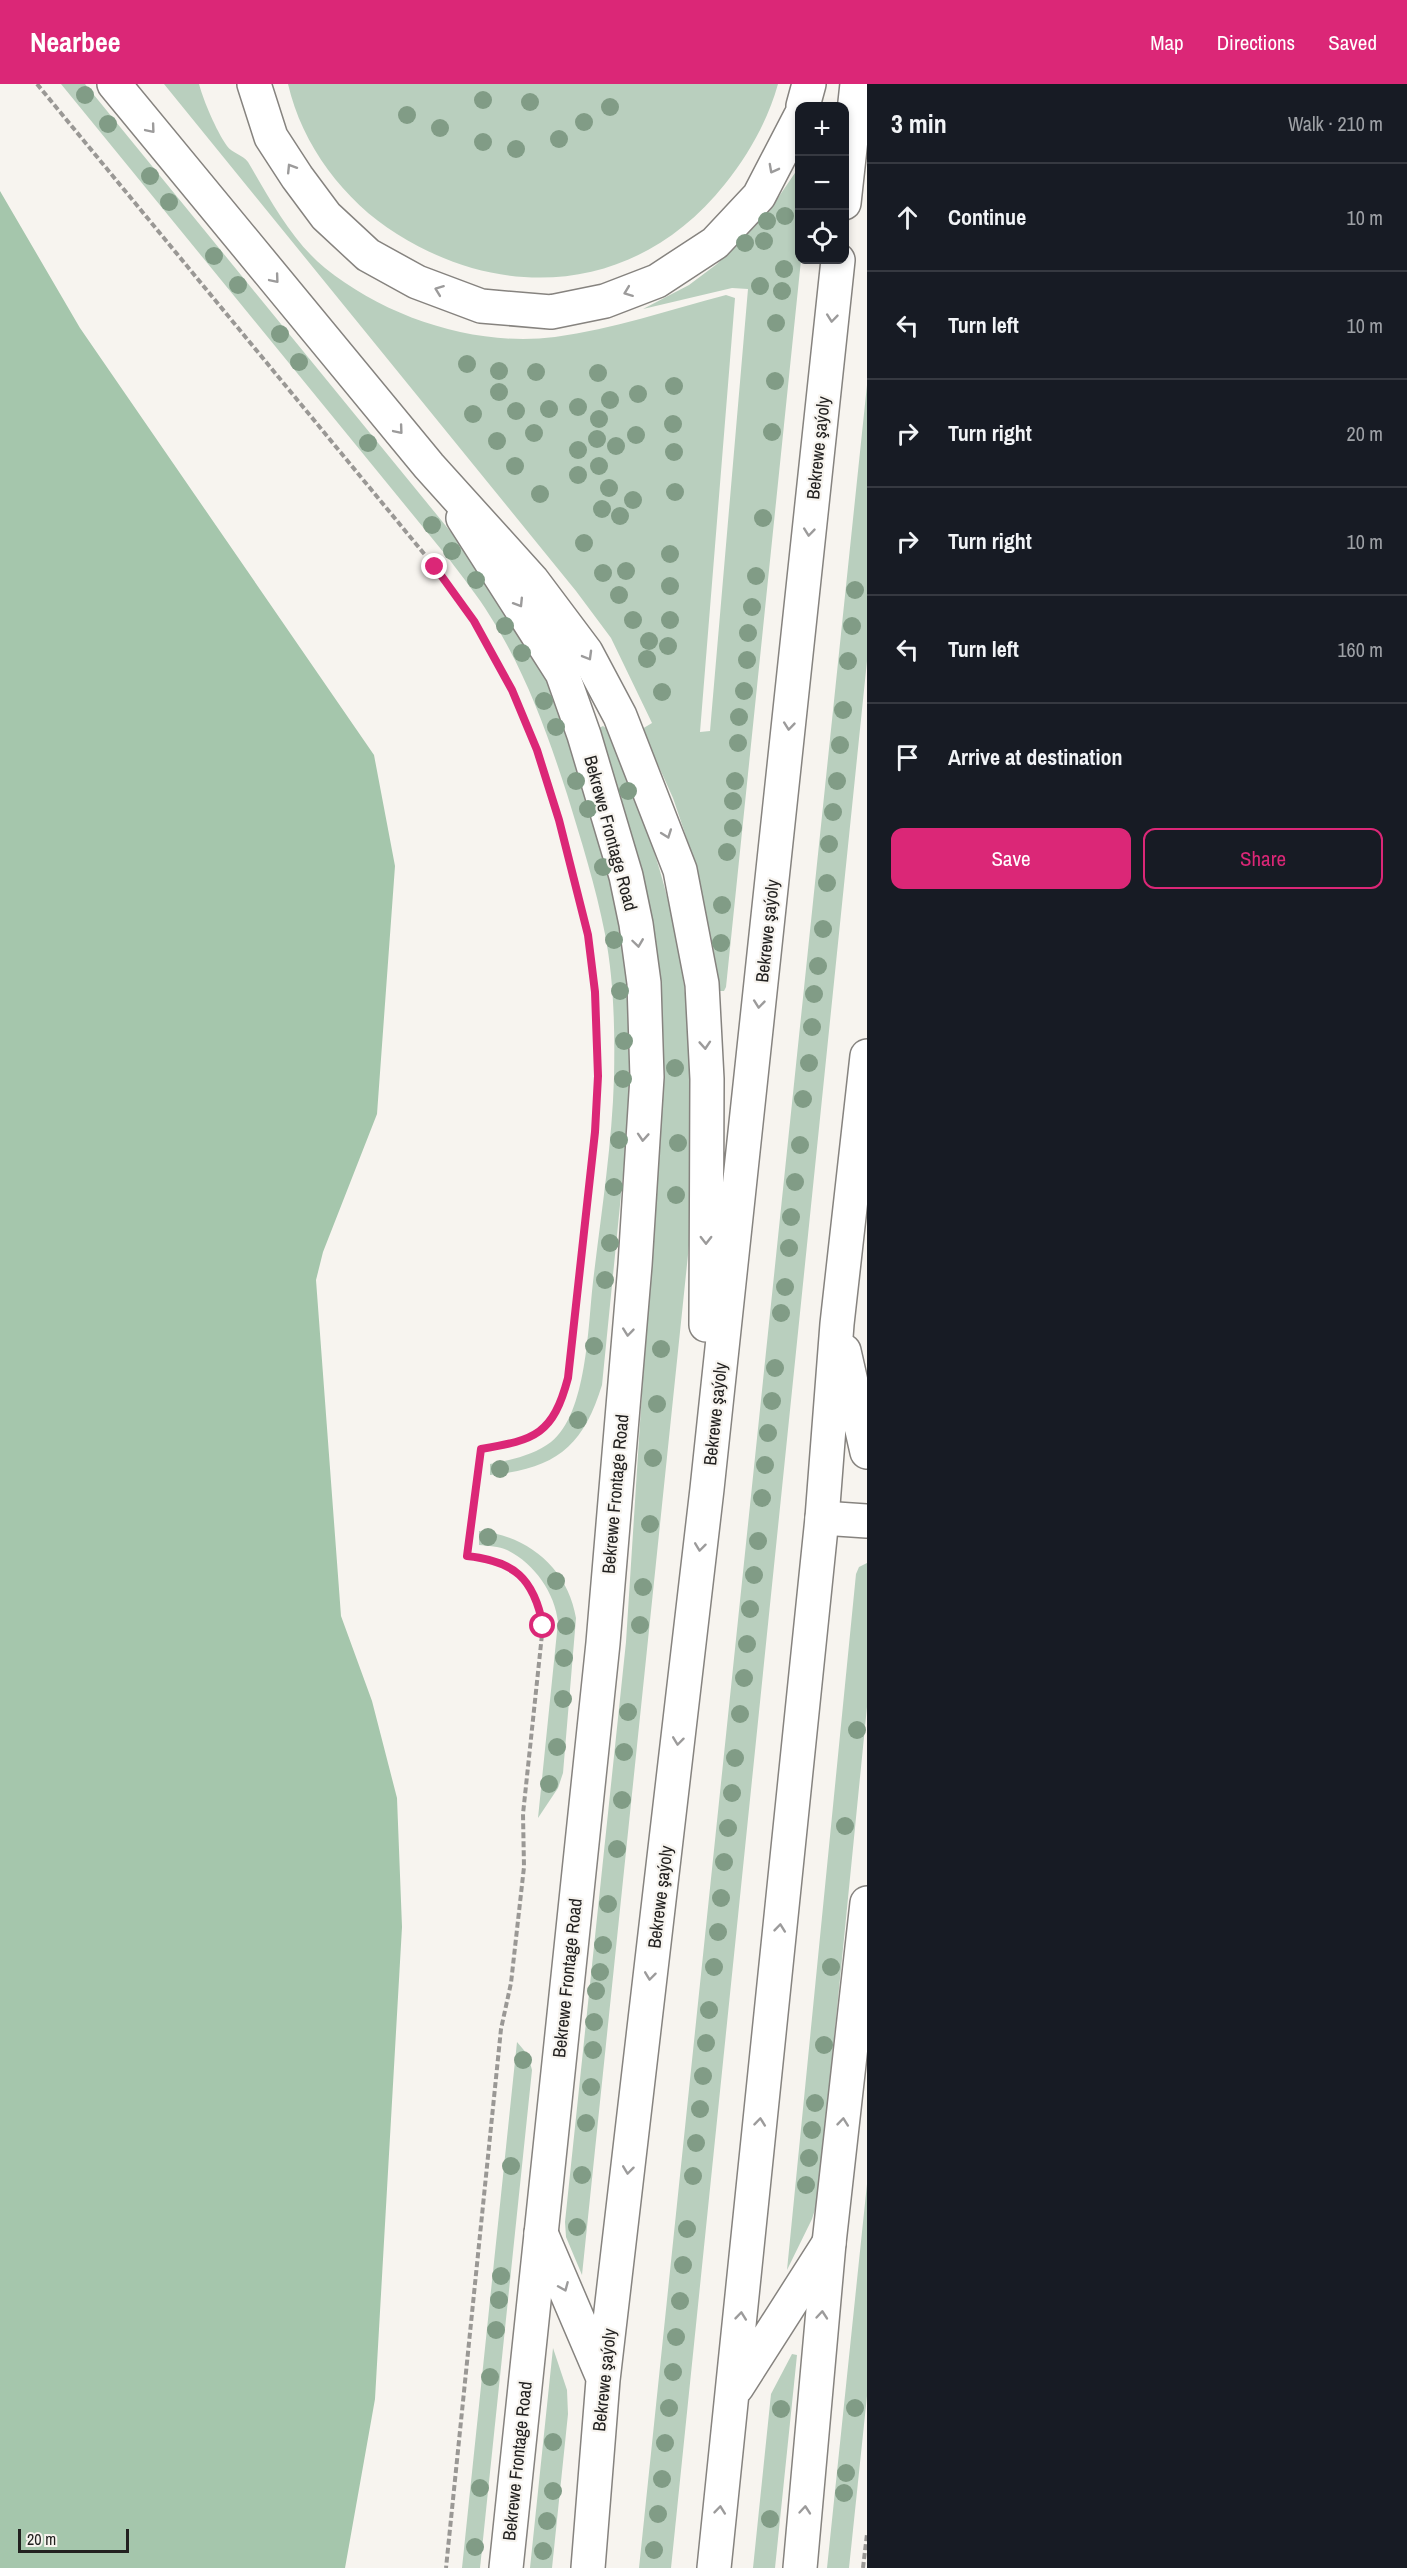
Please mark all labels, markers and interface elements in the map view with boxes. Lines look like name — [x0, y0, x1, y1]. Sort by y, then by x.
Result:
text: Nearbee — [30, 23, 121, 61]
text: Map — [1150, 28, 1184, 57]
text: Directions — [1217, 28, 1295, 57]
text: Saved — [1328, 28, 1377, 57]
map controls — [795, 102, 849, 264]
button: + — [795, 102, 849, 156]
text: 3 min — [891, 106, 947, 141]
text: Walk · 210 m — [1288, 110, 1383, 137]
one-way arrow — [143, 122, 154, 133]
button: − — [795, 156, 849, 210]
one-way arrow — [769, 163, 780, 174]
one-way arrow — [288, 164, 299, 175]
icon: ahead — [891, 201, 924, 234]
text: Continue — [948, 202, 1026, 232]
text: 10 m — [1347, 204, 1383, 231]
button: locate — [795, 210, 849, 264]
one-way arrow — [268, 273, 279, 284]
one-way arrow — [434, 284, 444, 297]
one-way arrow — [623, 285, 634, 297]
icon: left — [891, 309, 924, 342]
text: Turn left — [948, 310, 1019, 340]
text: 10 m — [1347, 312, 1383, 339]
one-way arrow — [826, 313, 839, 322]
street label: Bekrewe şaýoly — [800, 395, 836, 501]
icon: right — [891, 417, 924, 450]
text: Turn right — [948, 418, 1032, 448]
text: 20 m — [1347, 420, 1383, 447]
one-way arrow — [392, 423, 403, 434]
icon: right — [891, 525, 924, 558]
text: Turn right — [948, 526, 1032, 556]
one-way arrow — [803, 528, 816, 537]
text: 10 m — [1347, 528, 1383, 555]
route end — [421, 553, 447, 579]
one-way arrow — [511, 597, 523, 607]
icon: left — [891, 633, 924, 666]
text: Turn left — [948, 634, 1019, 664]
text: 160 m — [1337, 636, 1383, 663]
one-way arrow — [581, 650, 592, 660]
one-way arrow — [783, 722, 795, 731]
icon: arrive — [891, 741, 924, 774]
text: Arrive at destination — [948, 742, 1122, 772]
street label: Bekrewe Frontage Road — [578, 752, 644, 914]
one-way arrow — [659, 828, 672, 839]
button: Save — [891, 828, 1131, 889]
button: Share — [1143, 828, 1383, 889]
street label: Bekrewe şaýoly — [749, 878, 785, 984]
one-way arrow — [632, 938, 644, 947]
one-way arrow — [753, 999, 766, 1008]
one-way arrow — [699, 1041, 712, 1050]
one-way arrow — [637, 1133, 650, 1142]
one-way arrow — [700, 1236, 712, 1245]
one-way arrow — [622, 1327, 635, 1336]
street label: Bekrewe şaýoly — [697, 1361, 733, 1467]
street label: Bekrewe Frontage Road — [596, 1413, 634, 1575]
one-way arrow — [694, 1542, 707, 1551]
route start — [529, 1612, 555, 1638]
one-way arrow — [672, 1736, 684, 1745]
street label: Bekrewe şaýoly — [641, 1844, 679, 1950]
street label: Bekrewe Frontage Road — [546, 1897, 588, 2059]
one-way arrow — [773, 1923, 786, 1932]
one-way arrow — [645, 1971, 657, 1981]
one-way arrow — [753, 2117, 766, 2126]
one-way arrow — [836, 2117, 848, 2126]
one-way arrow — [622, 2165, 635, 2174]
one-way arrow — [557, 2280, 569, 2291]
one-way arrow — [734, 2311, 747, 2320]
one-way arrow — [816, 2311, 829, 2320]
street label: Bekrewe şaýoly — [586, 2327, 622, 2433]
street label: Bekrewe Frontage Road — [496, 2380, 538, 2542]
one-way arrow — [713, 2505, 726, 2514]
one-way arrow — [798, 2505, 811, 2514]
scale bar — [18, 2526, 129, 2554]
text: 20 m — [27, 2528, 56, 2550]

